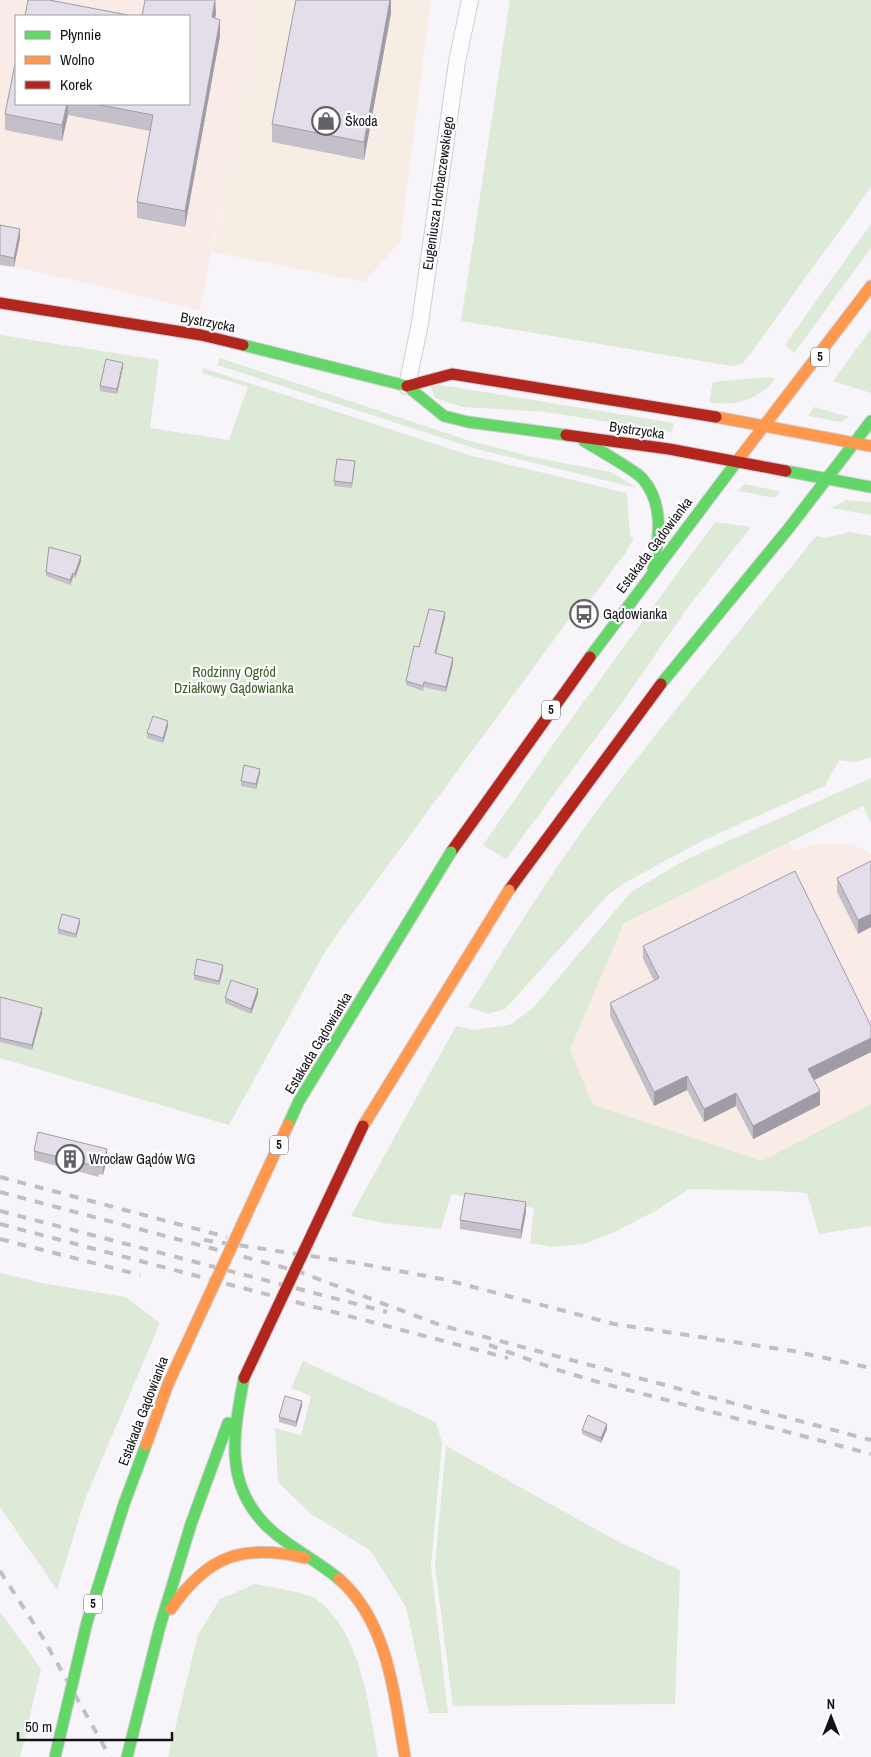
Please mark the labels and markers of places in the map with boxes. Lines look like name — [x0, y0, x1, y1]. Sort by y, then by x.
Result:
shop icon: Škoda — [311, 106, 341, 136]
place label: Škoda — [345, 112, 378, 130]
bus stop icon: Gądowianka — [569, 599, 599, 629]
place label: Gądowianka — [603, 605, 668, 623]
building icon: Wrocław Gądów WG — [55, 1144, 85, 1174]
place label: Wrocław Gądów WG — [89, 1150, 195, 1168]

